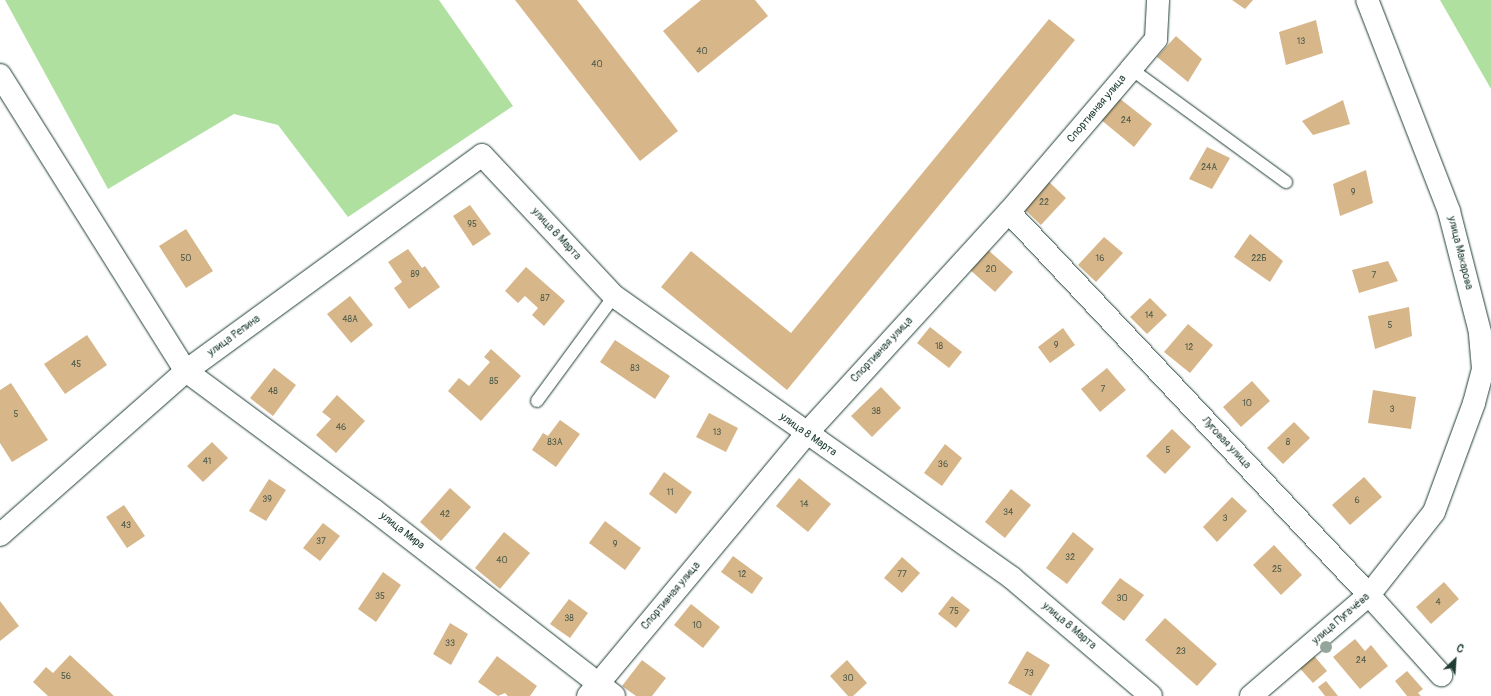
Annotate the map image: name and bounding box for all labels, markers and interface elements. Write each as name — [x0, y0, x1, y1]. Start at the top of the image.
house number: 13 — [1297, 37, 1305, 47]
house number: 40 — [696, 47, 708, 57]
house number: 40 — [591, 60, 603, 70]
street label: Спортивная улица — [1065, 72, 1129, 146]
house number: 24 — [1121, 116, 1131, 126]
house number: 24А — [1201, 163, 1217, 173]
house number: 9 — [1351, 188, 1355, 198]
house number: 22 — [1039, 198, 1049, 208]
street label: улица 8 Марта — [528, 205, 584, 263]
street label: улица Макарова — [1444, 215, 1476, 291]
house number: 95 — [467, 220, 477, 230]
house number: 50 — [180, 254, 192, 264]
house number: 16 — [1096, 254, 1104, 264]
house number: 22Б — [1251, 254, 1267, 264]
house number: 20 — [985, 265, 997, 275]
house number: 89 — [410, 270, 420, 280]
house number: 7 — [1372, 271, 1376, 281]
house number: 87 — [540, 294, 550, 304]
house number: 14 — [1145, 311, 1153, 321]
street label: улица Репина — [205, 313, 263, 359]
street label: Спортивная улица — [848, 314, 916, 386]
house number: 48А — [342, 315, 358, 325]
house number: 5 — [1388, 321, 1392, 331]
house number: 9 — [1054, 341, 1058, 351]
house number: 18 — [935, 342, 943, 352]
house number: 12 — [1185, 343, 1193, 353]
house number: 45 — [71, 360, 81, 370]
house number: 83 — [630, 364, 640, 374]
house number: 85 — [489, 377, 499, 387]
house number: 7 — [1101, 385, 1105, 395]
house number: 48 — [268, 387, 278, 397]
house number: 10 — [1242, 399, 1252, 409]
house number: 3 — [1389, 405, 1395, 415]
house number: 38 — [871, 407, 881, 417]
house number: 5 — [14, 410, 18, 420]
street label: улица 8 Марта — [777, 411, 839, 459]
street label: Луговая улица — [1199, 414, 1253, 472]
house number: 46 — [336, 423, 346, 433]
house number: 13 — [713, 428, 721, 438]
house number: 83А — [547, 438, 563, 448]
house number: 8 — [1286, 438, 1290, 448]
house number: 5 — [1166, 446, 1170, 456]
house number: 41 — [203, 457, 211, 467]
house number: 36 — [938, 460, 948, 470]
house number: 11 — [666, 488, 674, 498]
house number: 39 — [262, 495, 272, 505]
house number: 6 — [1354, 496, 1360, 506]
house number: 14 — [800, 500, 808, 510]
house number: 34 — [1003, 508, 1013, 518]
street label: улица Мира — [377, 510, 427, 552]
house number: 42 — [440, 510, 450, 520]
house number: 3 — [1222, 514, 1228, 524]
house number: 43 — [121, 521, 131, 531]
house number: 37 — [316, 537, 326, 547]
house number: 9 — [613, 540, 617, 550]
house number: 32 — [1065, 553, 1075, 563]
house number: 40 — [496, 556, 508, 566]
street label: Спортивная улица — [639, 559, 703, 633]
house number: 25 — [1272, 565, 1282, 575]
house number: 12 — [738, 570, 746, 580]
house number: 77 — [897, 570, 907, 580]
street label: улица Пугачёва — [1310, 590, 1372, 648]
house number: 35 — [375, 592, 385, 602]
house number: 30 — [1116, 594, 1128, 604]
house number: 4 — [1435, 598, 1441, 608]
street label: улица 8 Марта — [1039, 600, 1099, 652]
house number: 75 — [949, 607, 959, 617]
house number: 38 — [564, 614, 574, 624]
house number: 10 — [692, 621, 702, 631]
house number: 33 — [445, 639, 455, 649]
north arrow — [1435, 640, 1475, 680]
text: С — [1454, 641, 1466, 656]
house number: 23 — [1176, 647, 1186, 657]
house number: 24 — [1356, 656, 1366, 666]
house number: 73 — [1024, 669, 1034, 679]
house number: 56 — [61, 672, 71, 682]
house number: 30 — [842, 674, 854, 684]

